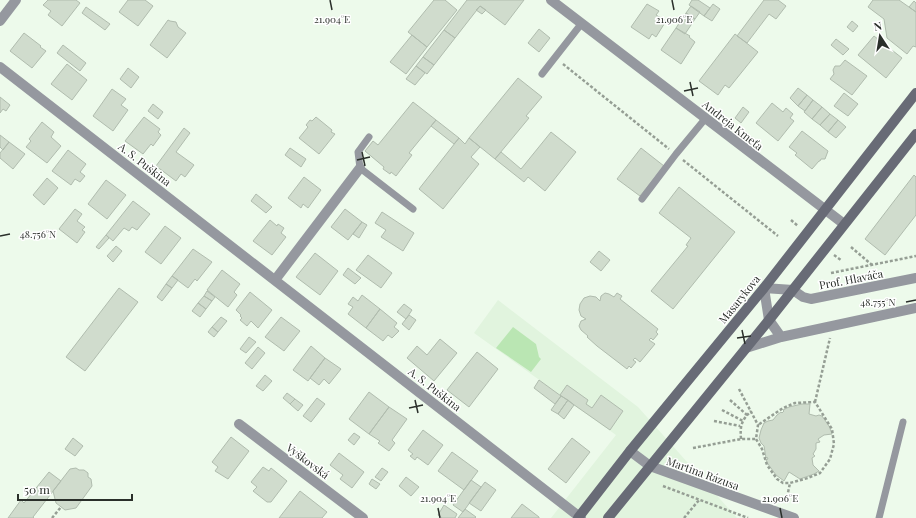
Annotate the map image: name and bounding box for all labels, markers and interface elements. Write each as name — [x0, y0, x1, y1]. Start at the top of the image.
text: 21.904°E — [314, 12, 350, 26]
text: 21.906°E — [656, 12, 692, 26]
north arrow — [860, 16, 900, 56]
text: N — [872, 18, 883, 34]
street label: Andreja Kmeťa — [699, 96, 767, 154]
street label: A. S. Puškina — [115, 138, 175, 190]
text: 48.756°N — [20, 227, 56, 241]
street label: Prof. Hlaváča — [818, 265, 885, 293]
street label: Masarykova — [715, 271, 763, 326]
text: 48.755°N — [860, 295, 896, 309]
street label: A. S. Puškina — [405, 363, 465, 415]
street label: Vyškovská — [283, 439, 333, 482]
street label: Martina Rázusa — [665, 453, 742, 493]
scale bar — [18, 476, 132, 502]
text: 50 m — [24, 481, 50, 497]
text: 21.904°E — [420, 491, 456, 505]
text: 21.906°E — [762, 491, 798, 505]

